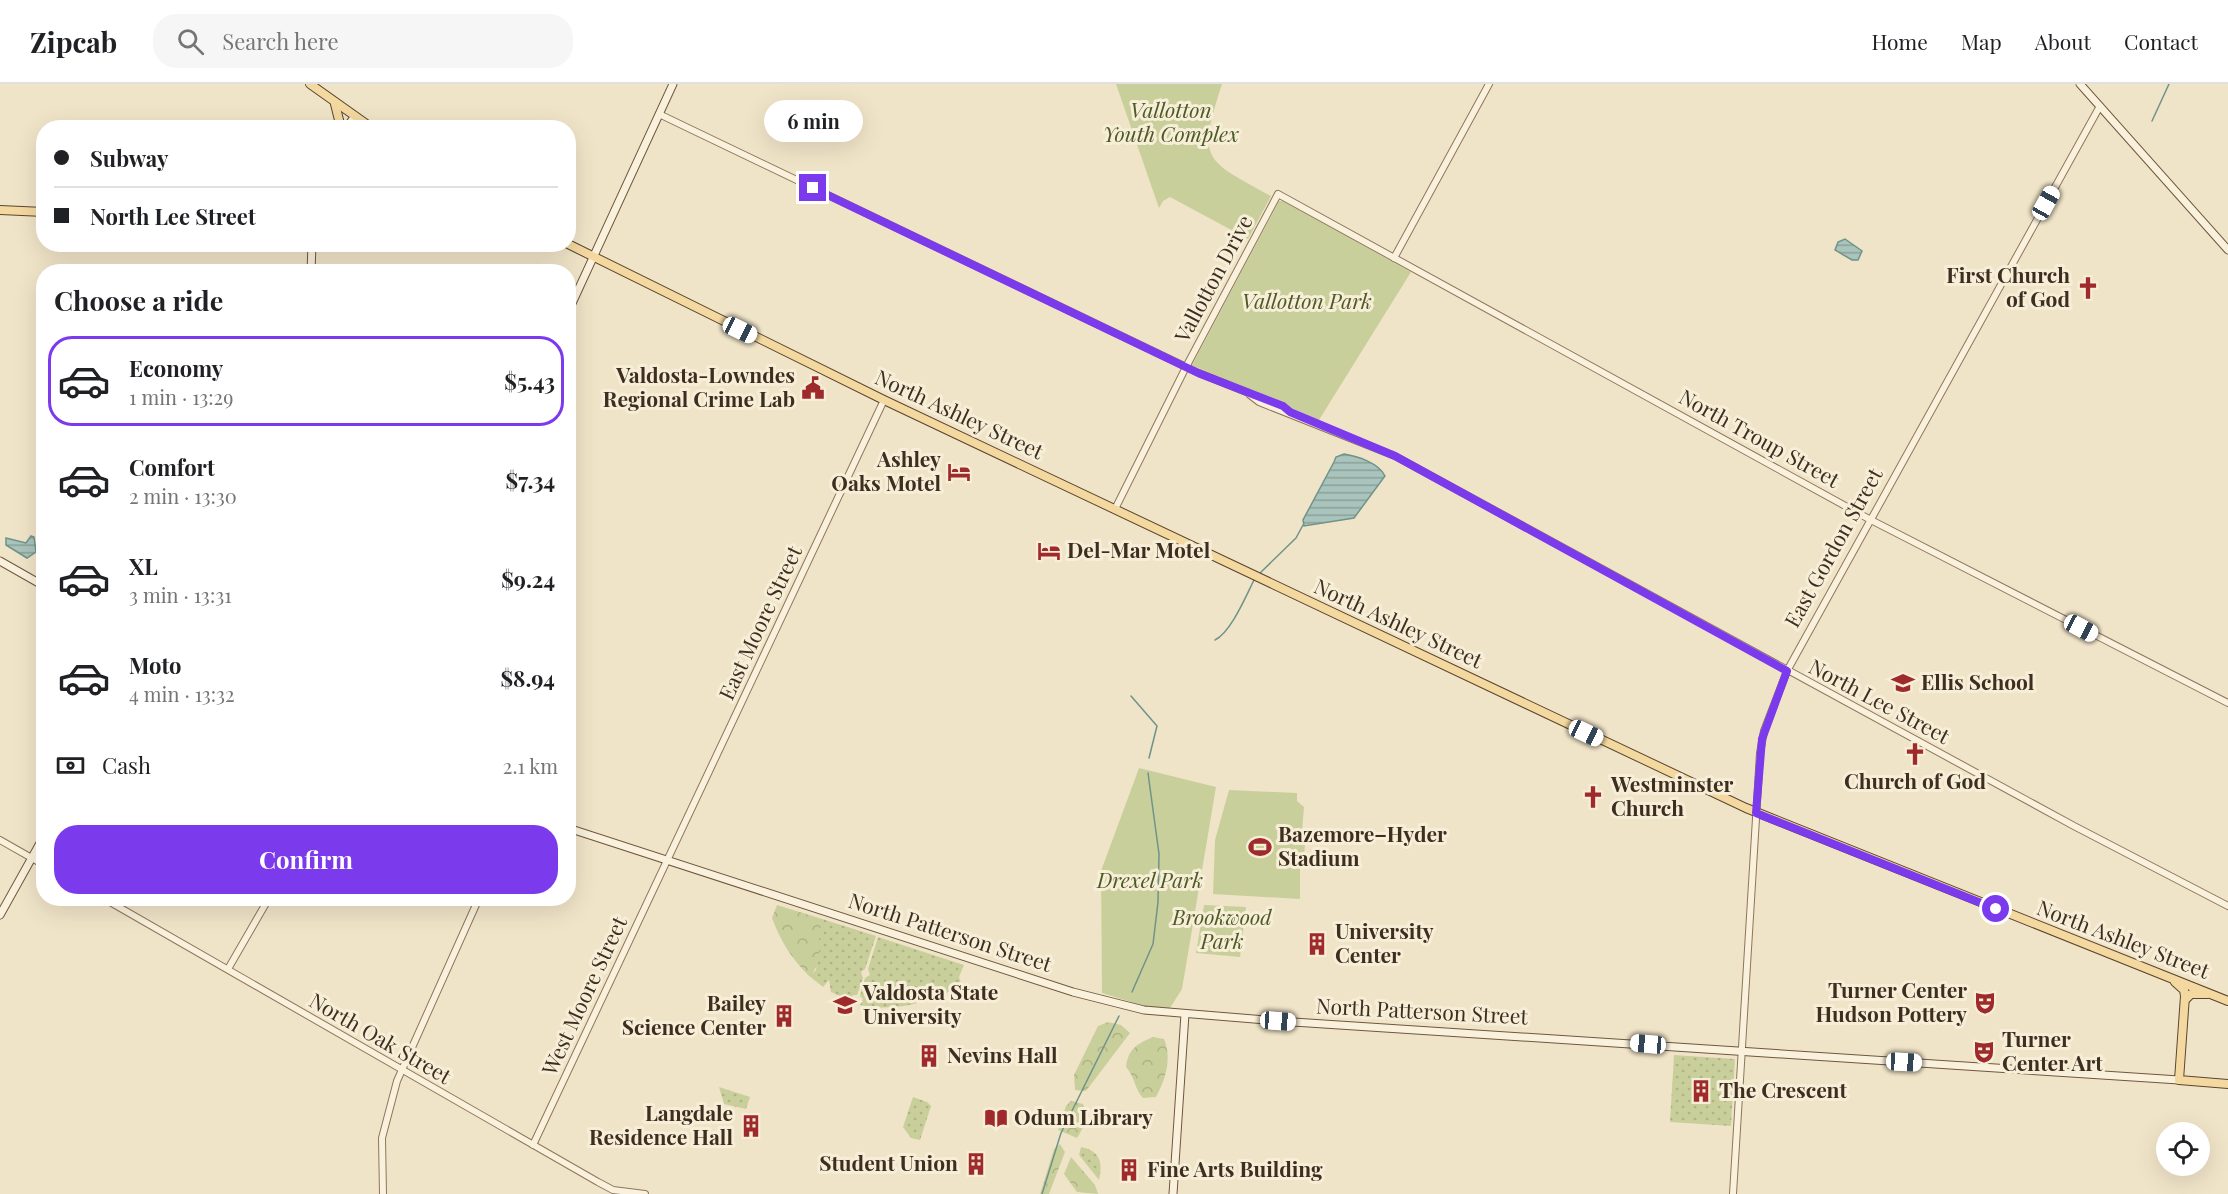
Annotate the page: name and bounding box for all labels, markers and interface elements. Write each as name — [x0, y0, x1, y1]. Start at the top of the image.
search box — [153, 14, 573, 68]
text: Zipcab — [30, 23, 117, 60]
icon: search — [174, 25, 207, 58]
text: Search here — [222, 26, 339, 56]
text: Home — [1872, 27, 1928, 55]
text: Map — [1961, 27, 2002, 55]
text: About — [2035, 27, 2091, 55]
text: Contact — [2124, 27, 2198, 55]
park label: Vallotton Youth Complex — [1103, 95, 1239, 147]
callout: 6 min — [764, 101, 862, 143]
text: 6 min — [787, 107, 840, 134]
text: Subway — [90, 143, 168, 173]
route end — [799, 174, 826, 201]
car — [2029, 183, 2063, 223]
text: North Lee Street — [90, 201, 256, 231]
street label: Vallotton Drive — [1166, 210, 1258, 348]
place label: First Church of God — [1946, 260, 2070, 312]
church icon: First Church of God — [2075, 275, 2101, 301]
text: Choose a ride — [54, 282, 223, 318]
park label: Vallotton Park — [1242, 286, 1372, 314]
car — [720, 314, 760, 346]
text: Economy — [129, 353, 223, 383]
icon: car — [57, 354, 111, 408]
place label: Valdosta-Lowndes Regional Crime Lab — [603, 360, 795, 412]
street label: North Ashley Street — [871, 362, 1049, 465]
text: $5.43 — [504, 366, 555, 396]
public building icon: Valdosta-Lowndes Regional Crime Lab — [800, 375, 826, 401]
street label: North Troup Street — [1675, 382, 1846, 493]
text: 1 min · 13:29 — [129, 383, 233, 410]
place label: Ashley Oaks Motel — [831, 444, 941, 496]
text: Comfort — [129, 452, 215, 482]
icon: car — [57, 453, 111, 507]
hotel icon: Ashley Oaks Motel — [946, 459, 972, 485]
street label: East Gordon Street — [1777, 462, 1888, 632]
text: $7.34 — [506, 465, 555, 495]
text: 2 min · 13:30 — [129, 482, 237, 509]
place label: Del-Mar Motel — [1067, 535, 1211, 563]
hotel icon: Del-Mar Motel — [1036, 538, 1062, 564]
street label: East Moore Street — [711, 540, 807, 704]
text: XL — [129, 551, 158, 581]
icon: car — [57, 552, 111, 606]
text: $9.24 — [501, 564, 555, 594]
street label: North Ashley Street — [1310, 571, 1488, 674]
text: 3 min · 13:31 — [129, 581, 232, 608]
car — [2061, 612, 2101, 644]
text: Moto — [129, 650, 182, 680]
icon: car — [57, 651, 111, 705]
street label: North Lee Street — [1805, 651, 1956, 749]
text: $8.94 — [500, 663, 555, 693]
place label: Ellis School — [1921, 667, 2035, 695]
school or university icon: Ellis School — [1890, 670, 1916, 696]
text: 4 min · 13:32 — [129, 680, 235, 707]
car — [1566, 717, 1606, 749]
church icon: Church of God — [1902, 741, 1928, 767]
icon: cash — [54, 749, 87, 782]
text: Cash — [102, 750, 151, 780]
text: 2.1 km — [503, 752, 558, 779]
place label: Church of God — [1844, 766, 1986, 794]
place label: Westminster Church — [1610, 769, 1734, 821]
church icon: Westminster Church — [1580, 784, 1606, 810]
place label: Bazemore–Hyder Stadium — [1278, 819, 1447, 871]
button: Confirm — [54, 825, 558, 894]
sports icon: Bazemore–Hyder Stadium — [1247, 834, 1273, 860]
park label: Drexel Park — [1096, 865, 1203, 893]
street label: North Patterson Street — [846, 885, 1056, 977]
street label: North Ashley Street — [2034, 892, 2214, 984]
route start — [1982, 895, 2009, 922]
park label: Brookwood Park — [1171, 902, 1272, 954]
street label: West Moore Street — [534, 911, 632, 1080]
place label: University Center — [1335, 916, 1434, 968]
building icon: University Center — [1304, 931, 1330, 957]
place label: Turner Center Hudson Pottery — [1816, 975, 1967, 1027]
place label: Valdosta State University — [862, 977, 998, 1029]
street label: North Oak Street — [305, 985, 457, 1089]
place label: Bailey Science Center — [622, 988, 766, 1040]
street label: North Patterson Street — [1316, 990, 1529, 1030]
theatre icon: Turner Center Hudson Pottery — [1972, 990, 1998, 1016]
school or university icon: Valdosta State University — [832, 992, 858, 1018]
building icon: Bailey Science Center — [771, 1003, 797, 1029]
car — [1259, 1011, 1297, 1031]
place label: Turner Center Art — [2002, 1024, 2103, 1076]
car — [1629, 1033, 1667, 1055]
theatre icon: Turner Center Art — [1971, 1039, 1997, 1065]
place label: Nevins Hall — [947, 1040, 1058, 1068]
building icon: Nevins Hall — [916, 1043, 942, 1069]
car — [1886, 1052, 1922, 1072]
place label: The Crescent — [1719, 1075, 1848, 1103]
building icon: The Crescent — [1688, 1078, 1714, 1104]
place label: Langdale Residence Hall — [589, 1098, 733, 1150]
place label: Odum Library — [1014, 1102, 1153, 1130]
library icon: Odum Library — [983, 1105, 1009, 1131]
building icon: Langdale Residence Hall — [738, 1113, 764, 1139]
map controls — [2156, 1122, 2210, 1176]
button: locate — [2156, 1122, 2210, 1176]
place label: Student Union — [819, 1148, 958, 1176]
building icon: Student Union — [963, 1151, 989, 1177]
place label: Fine Arts Building — [1147, 1154, 1323, 1182]
building icon: Fine Arts Building — [1116, 1157, 1142, 1183]

